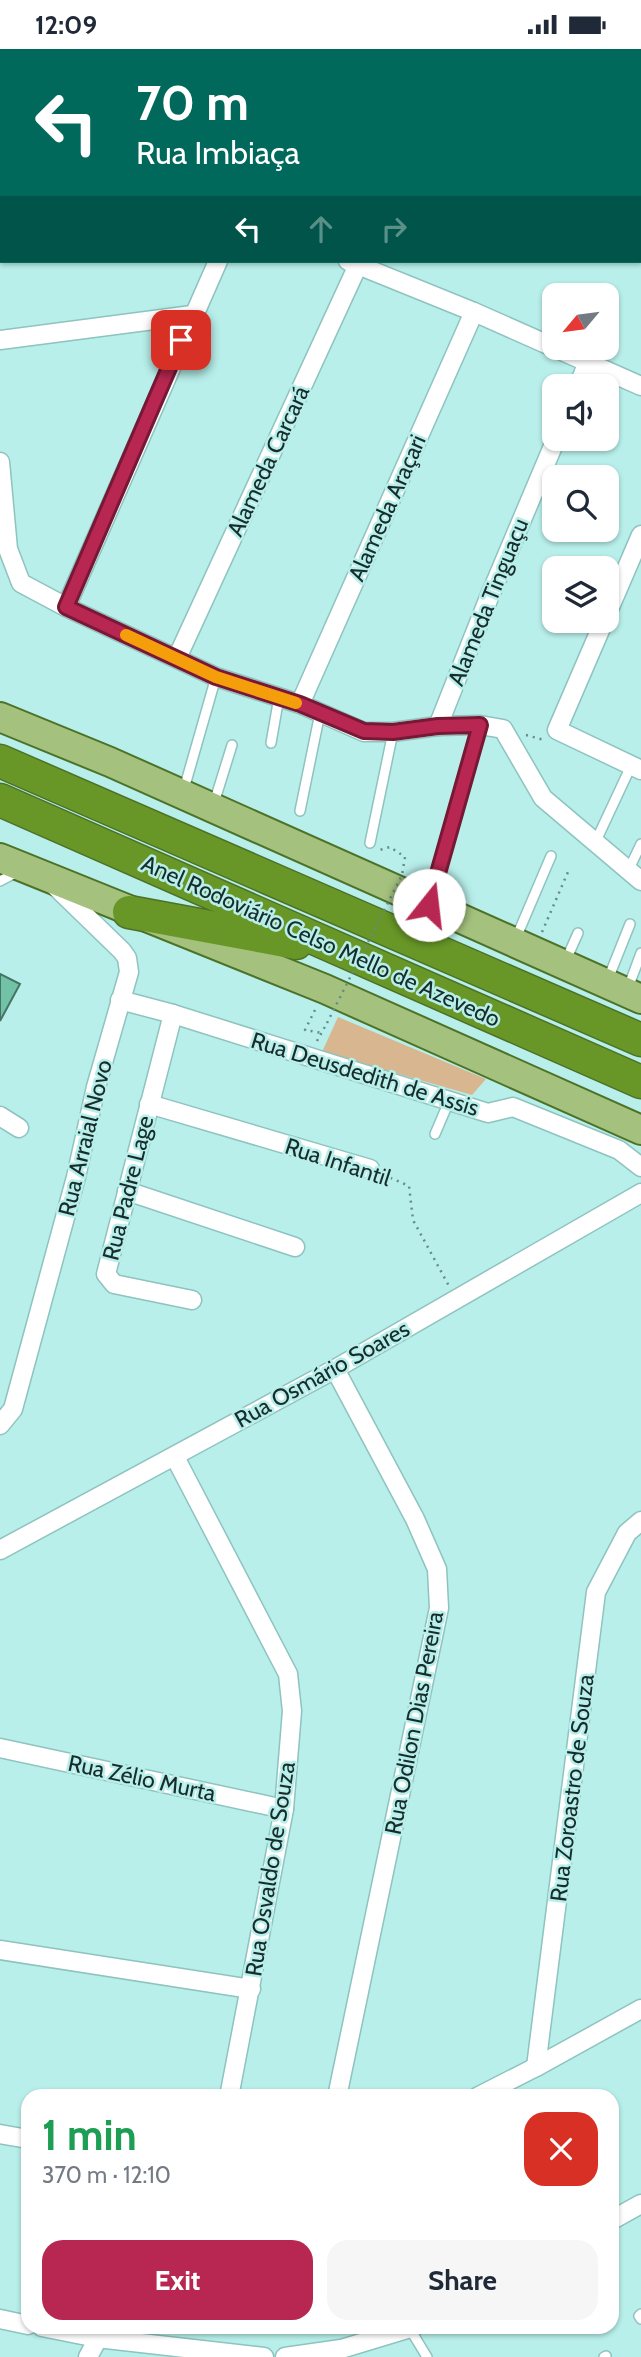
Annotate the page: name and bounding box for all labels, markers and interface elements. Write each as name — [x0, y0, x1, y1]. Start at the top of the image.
text: 12:09 — [35, 9, 97, 41]
text: 70 m — [136, 73, 249, 132]
icon: left — [21, 77, 112, 168]
text: Rua Imbiaça — [136, 133, 300, 172]
icon: left — [229, 210, 267, 248]
icon: ahead — [302, 210, 340, 248]
icon: right — [375, 210, 413, 248]
north arrow — [542, 283, 620, 361]
map controls — [542, 283, 619, 633]
pin — [151, 310, 211, 370]
icon: arrive — [162, 321, 200, 359]
button: sound — [542, 374, 619, 451]
street label: Alameda Carcará — [221, 381, 315, 541]
street label: Alameda Araçari — [342, 430, 432, 586]
button: search — [542, 465, 619, 542]
street label: Alameda Tinguaçu — [442, 514, 534, 690]
button: layers — [542, 556, 619, 633]
street label: Anel Rodoviário Celso Mello de Azevedo — [137, 849, 505, 1033]
position arrow — [392, 868, 466, 942]
street label: Rua Deusdedith de Assis — [248, 1026, 482, 1122]
street label: Rua Arraial Novo — [52, 1057, 118, 1219]
street label: Rua Padre Lage — [96, 1112, 160, 1263]
street label: Rua Infantil — [282, 1132, 395, 1192]
street label: Rua Osmário Soares — [230, 1314, 414, 1434]
street label: Rua Odilon Dias Pereira — [379, 1609, 449, 1837]
street label: Rua Zoroastro de Souza — [544, 1673, 600, 1903]
street label: Rua Zélio Murta — [66, 1749, 218, 1807]
street label: Rua Osvaldo de Souza — [239, 1760, 301, 1978]
text: 1 min — [42, 2109, 137, 2161]
button: close — [524, 2112, 598, 2186]
text: 370 m · 12:10 — [42, 2161, 171, 2189]
button: Exit — [42, 2240, 313, 2320]
button: Share — [327, 2240, 598, 2320]

